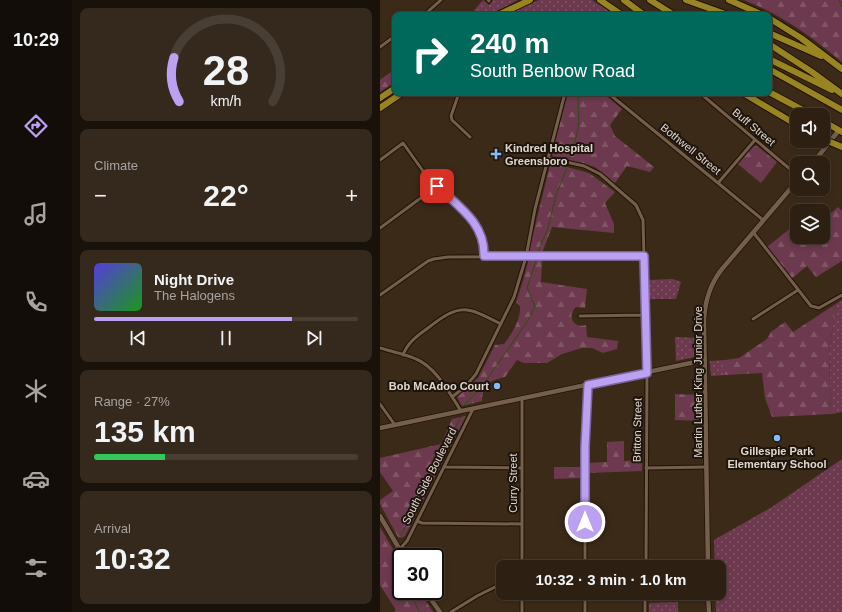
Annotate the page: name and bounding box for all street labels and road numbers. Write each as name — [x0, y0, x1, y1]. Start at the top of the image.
street label: Buff Street — [730, 106, 778, 148]
street label: Bothwell Street — [658, 121, 724, 177]
street label: Martin Luther King Junior Drive — [692, 306, 704, 458]
street label: Britton Street — [630, 398, 644, 462]
street label: South Side Boulevard — [399, 426, 459, 526]
street label: Curry Street — [507, 453, 519, 513]

